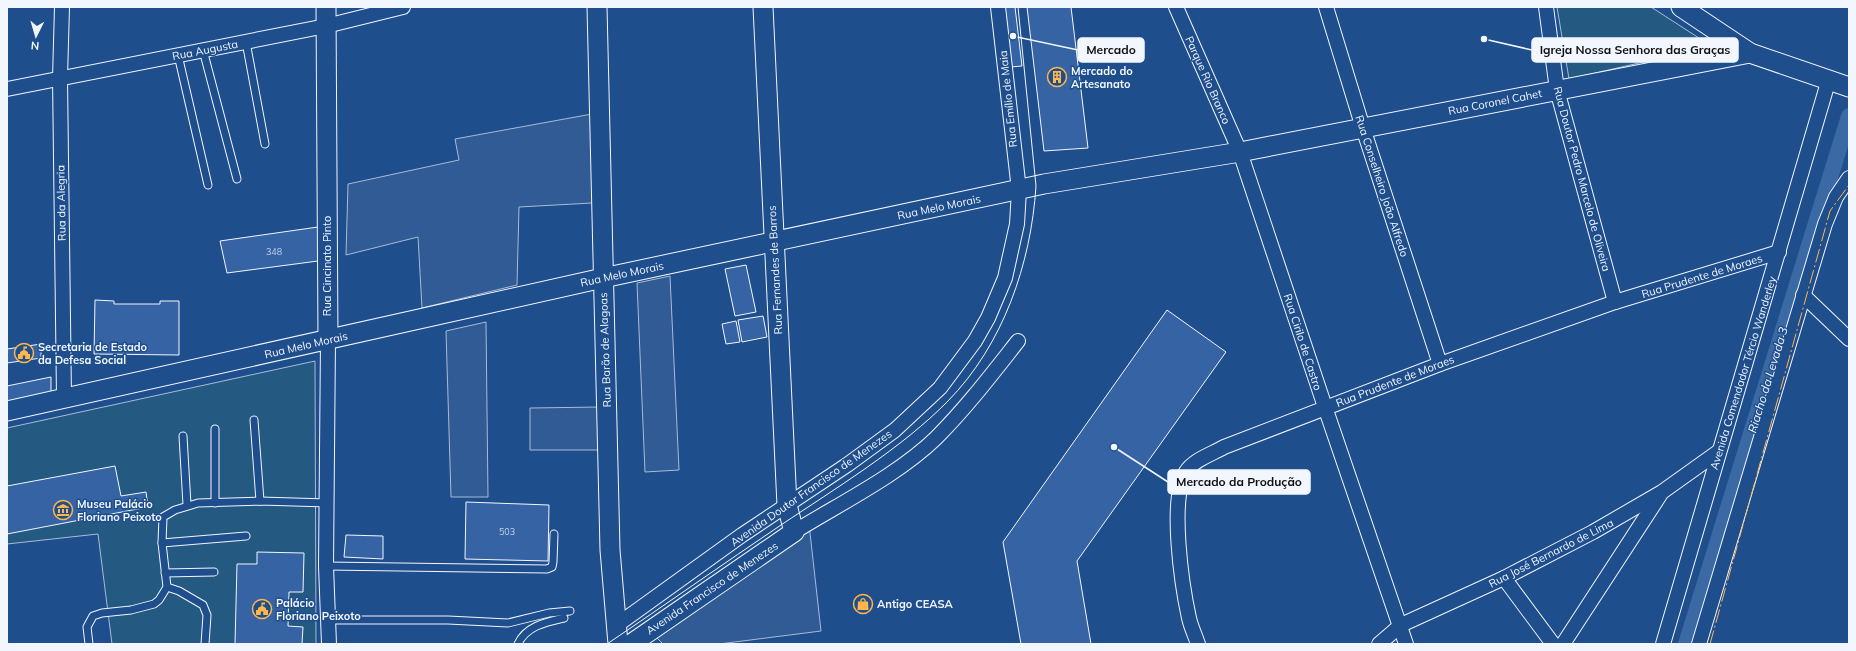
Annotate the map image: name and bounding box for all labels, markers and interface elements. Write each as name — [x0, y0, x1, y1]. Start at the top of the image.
north arrow — [16, 16, 56, 56]
street label: Parque Rio Branco — [1182, 34, 1234, 126]
street label: Rua Augusta — [171, 37, 239, 63]
callout: Mercado — [1078, 38, 1144, 62]
callout: Igreja Nossa Senhora das Graças — [1532, 38, 1738, 62]
text: N — [30, 39, 40, 53]
text: Mercado — [1086, 42, 1136, 57]
text: Igreja Nossa Senhora das Graças — [1540, 42, 1730, 57]
street label: Rua Emílio de Maia — [996, 50, 1020, 148]
place label: Mercado do Artesanato — [1071, 64, 1133, 91]
building icon: Mercado do Artesanato — [1046, 66, 1068, 88]
street label: Rua Doutor Pedro Marcelo de Oliveira — [1551, 85, 1613, 273]
street label: Rua Coronel Cahet — [1447, 86, 1543, 118]
street label: Rua Conselheiro João Alfredo — [1352, 113, 1412, 259]
street label: Rua da Alegria — [53, 165, 69, 241]
street label: Rua Melo Morais — [896, 191, 982, 223]
street label: Rua Fernandes de Barros — [765, 205, 785, 335]
street label: Rua Cincinato Pinto — [320, 216, 334, 316]
house number: 348 — [266, 246, 282, 257]
street label: Rua Prudente de Moraes — [1640, 251, 1764, 301]
street label: Rua Melo Morais — [579, 258, 665, 290]
street label: Avenida Comendador Tércio Wanderley — [1707, 274, 1779, 471]
street label: Rua Barão de Alagoas — [596, 292, 614, 408]
street label: Rua Cirilo de Castro — [1281, 292, 1325, 392]
water label: Riacho da Levada 3 — [1744, 325, 1791, 435]
street label: Rua Melo Morais — [263, 329, 349, 361]
place label: Secretaria de Estado da Defesa Social — [38, 340, 148, 367]
public building icon: Secretaria de Estado da Defesa Social — [13, 342, 35, 364]
street label: Rua Prudente de Moraes — [1334, 352, 1456, 410]
street label: Avenida Doutor Francisco de Menezes — [728, 427, 894, 549]
callout: Mercado da Produção — [1168, 470, 1310, 494]
text: Mercado da Produção — [1176, 474, 1302, 489]
place label: Museu Palácio Floriano Peixoto — [77, 497, 162, 524]
museum icon: Museu Palácio Floriano Peixoto — [52, 499, 74, 521]
street label: Rua José Bernardo de Lima — [1486, 515, 1616, 591]
house number: 503 — [499, 526, 515, 537]
street label: Avenida Francisco de Menezes — [643, 539, 781, 637]
shop icon: Antigo CEASA — [852, 593, 874, 615]
place label: Palácio Floriano Peixoto — [276, 596, 361, 623]
place label: Antigo CEASA — [877, 597, 953, 611]
public building icon: Palácio Floriano Peixoto — [251, 598, 273, 620]

